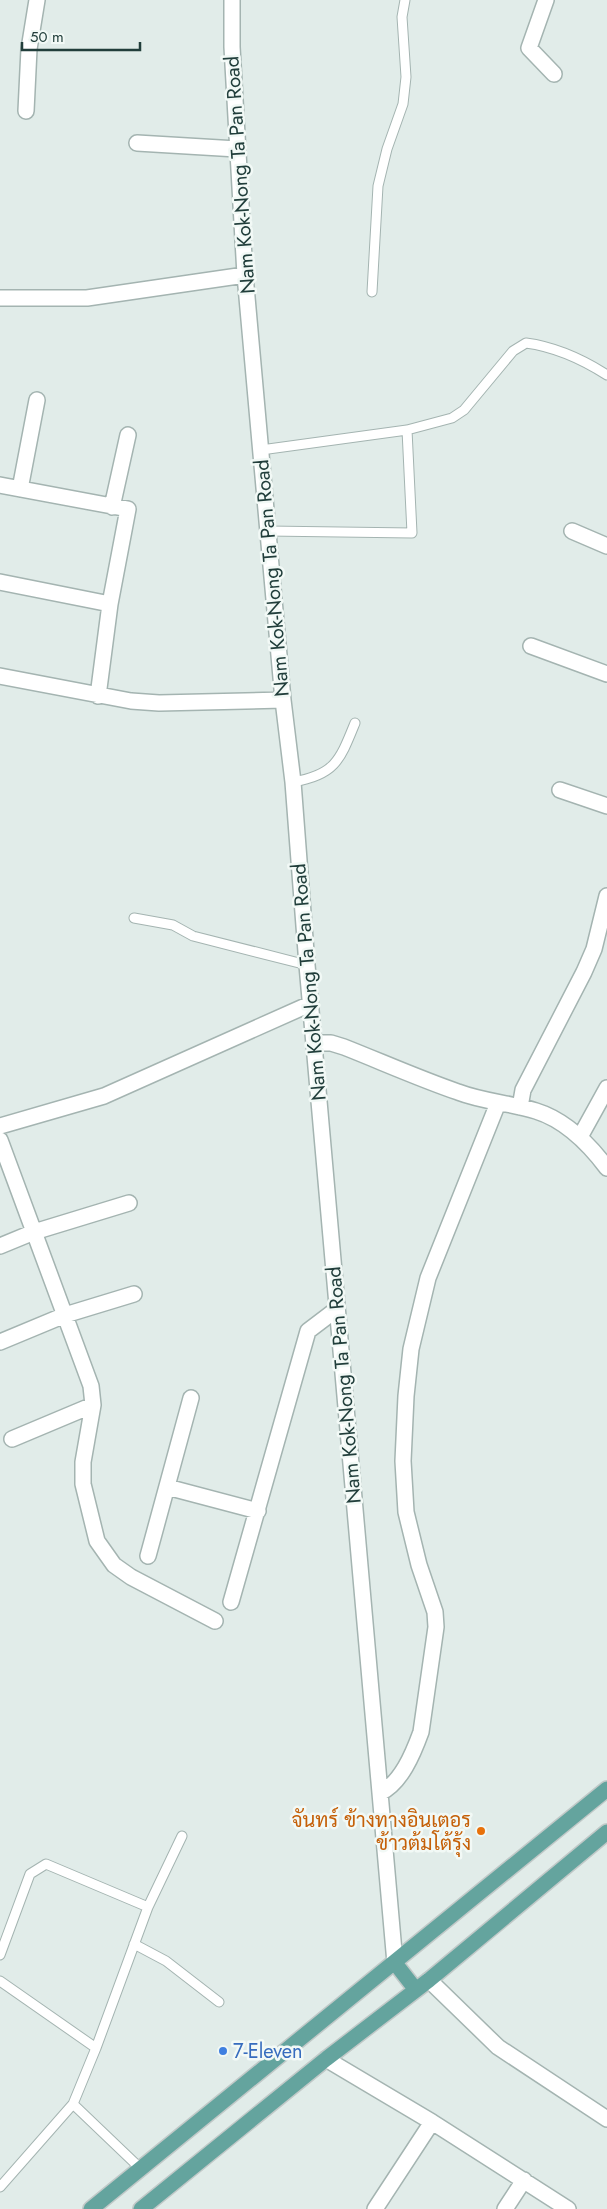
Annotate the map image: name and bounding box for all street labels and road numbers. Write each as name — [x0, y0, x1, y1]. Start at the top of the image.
street label: Nam Kok-Nong Ta Pan Road — [217, 55, 263, 295]
street label: Nam Kok-Nong Ta Pan Road — [247, 458, 297, 698]
street label: Nam Kok-Nong Ta Pan Road — [284, 862, 334, 1102]
street label: Nam Kok-Nong Ta Pan Road — [319, 1265, 369, 1505]

